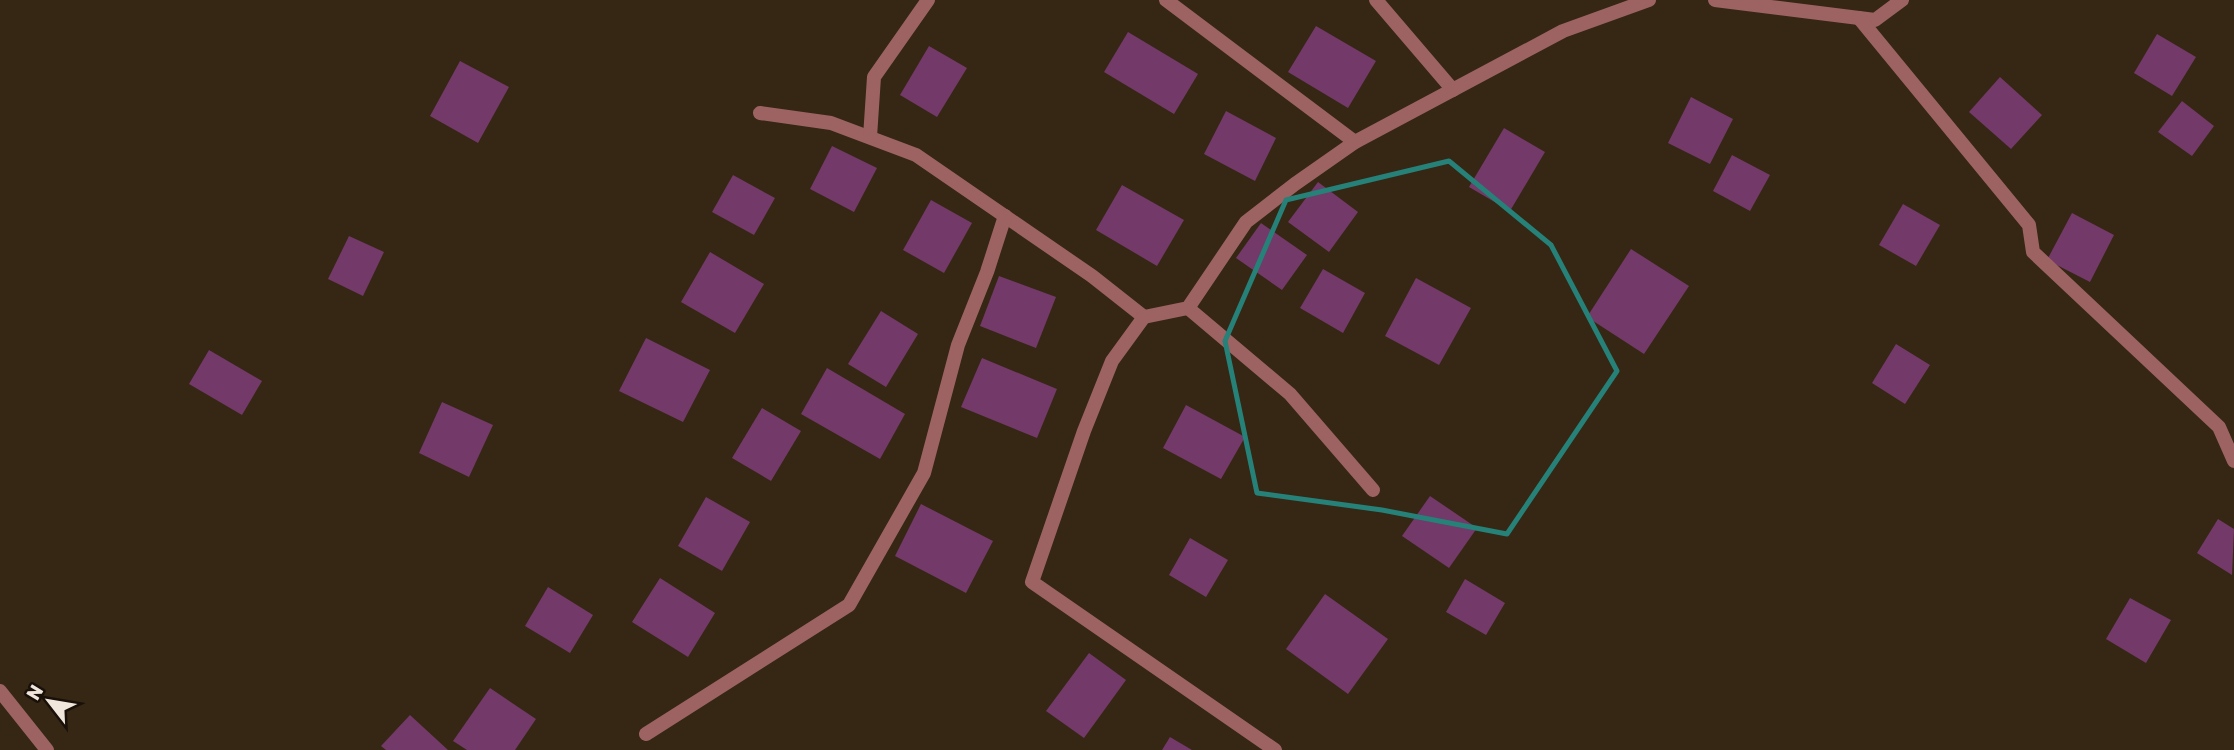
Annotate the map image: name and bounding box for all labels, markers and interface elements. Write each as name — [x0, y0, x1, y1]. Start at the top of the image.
north arrow — [14, 666, 84, 736]
text: N — [21, 681, 48, 704]

